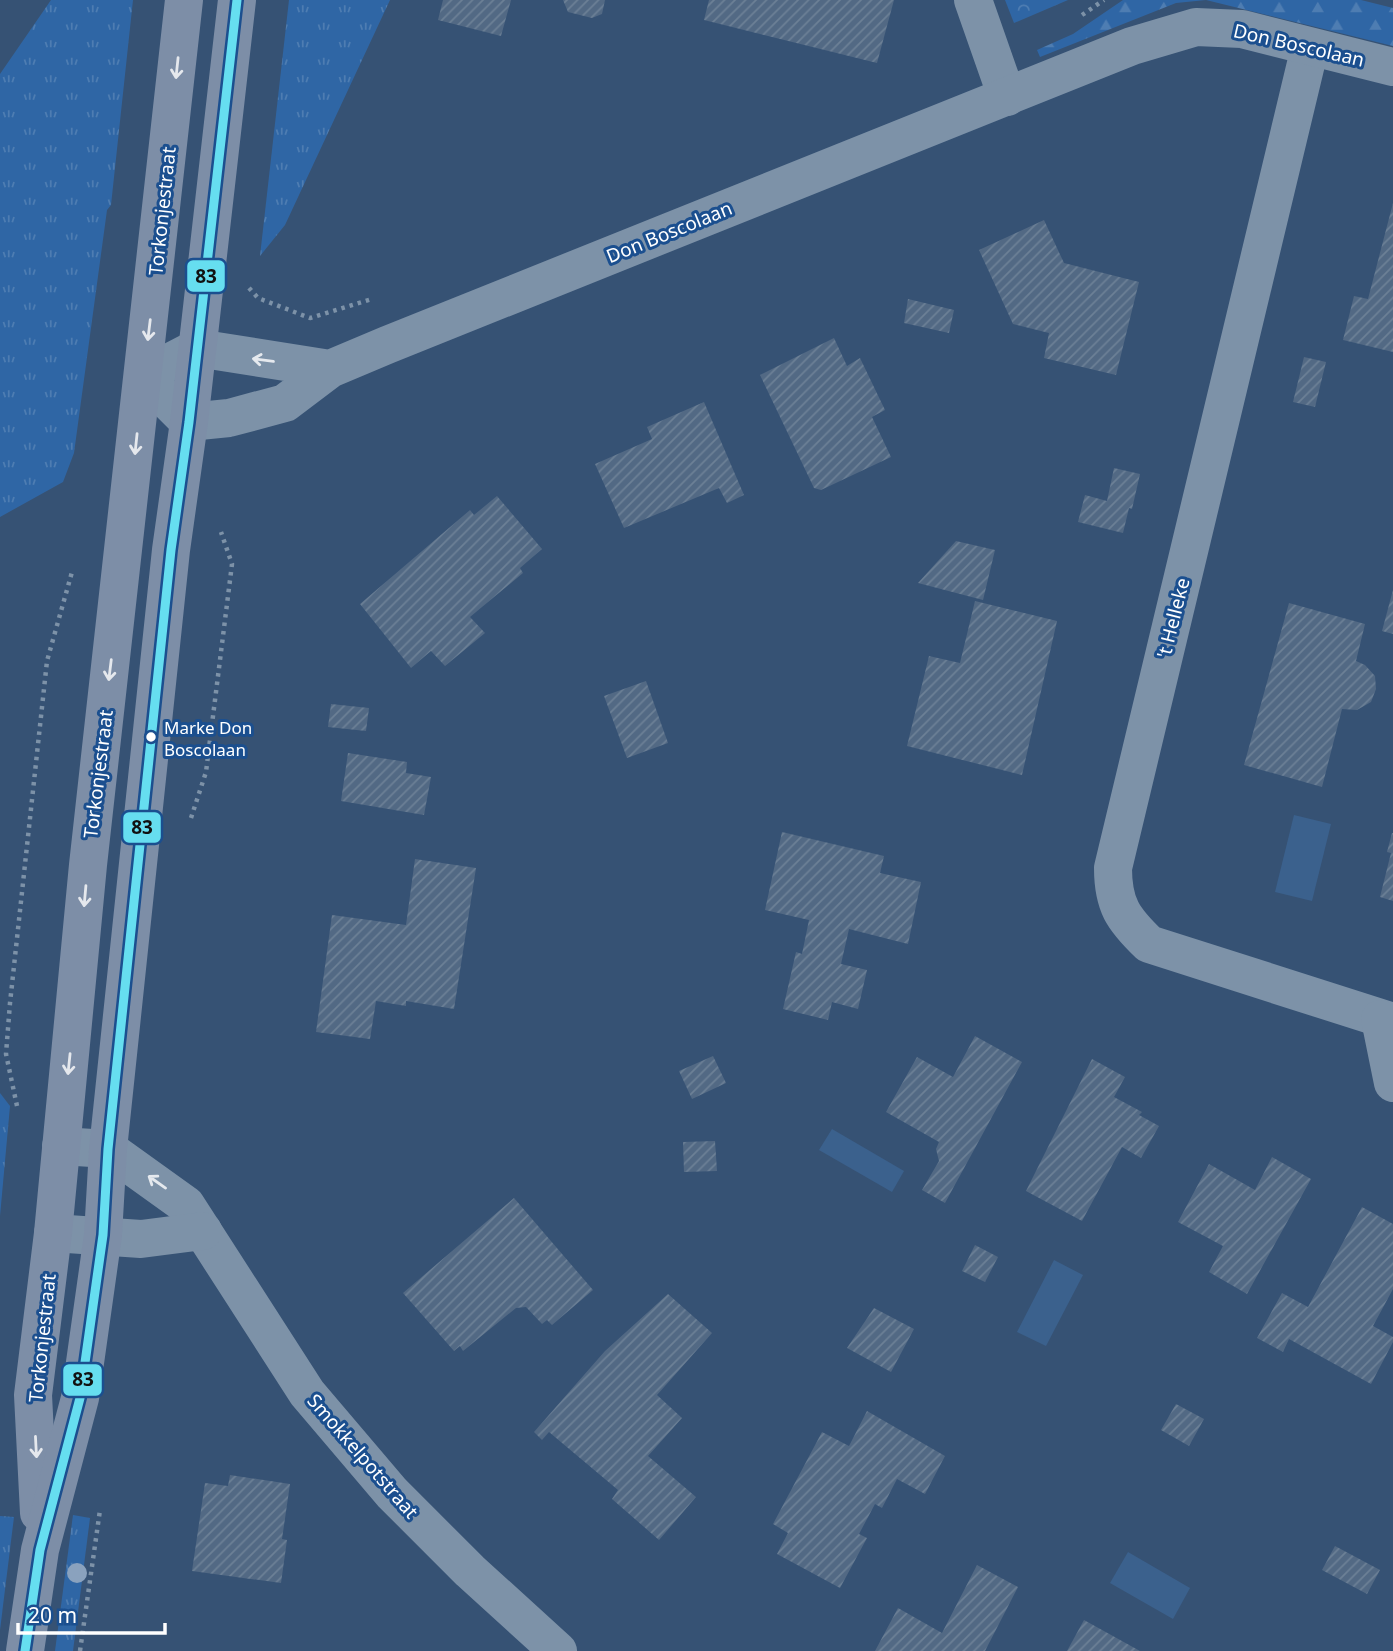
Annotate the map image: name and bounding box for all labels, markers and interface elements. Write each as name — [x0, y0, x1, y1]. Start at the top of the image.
street label: Don Boscolaan — [1231, 17, 1367, 73]
one-way arrow — [170, 56, 183, 79]
street label: Torkonjestraat — [142, 145, 182, 277]
street label: Don Boscolaan — [602, 195, 736, 269]
line badge: 83 — [186, 259, 226, 293]
text: 83 — [195, 263, 217, 289]
one-way arrow — [142, 318, 155, 340]
one-way arrow — [252, 354, 275, 367]
one-way arrow — [129, 432, 142, 455]
street label: 't Helleke — [1150, 575, 1196, 661]
one-way arrow — [104, 658, 117, 681]
street label: Torkonjestraat — [77, 708, 119, 840]
place label: Marke Don Boscolaan — [164, 716, 252, 761]
marker: Marke Don Boscolaan — [144, 730, 158, 744]
line badge: 83 — [122, 811, 162, 844]
text: 83 — [131, 814, 153, 840]
one-way arrow — [78, 885, 91, 907]
one-way arrow — [63, 1052, 76, 1075]
one-way arrow — [148, 1175, 167, 1189]
street label: Torkonjestraat — [22, 1272, 62, 1404]
line badge: 83 — [62, 1363, 103, 1397]
text: 83 — [72, 1366, 94, 1392]
street label: Smokkelpotstraat — [302, 1388, 424, 1524]
one-way arrow — [29, 1435, 42, 1458]
scale bar — [18, 1592, 164, 1636]
text: 20 m — [28, 1601, 77, 1629]

